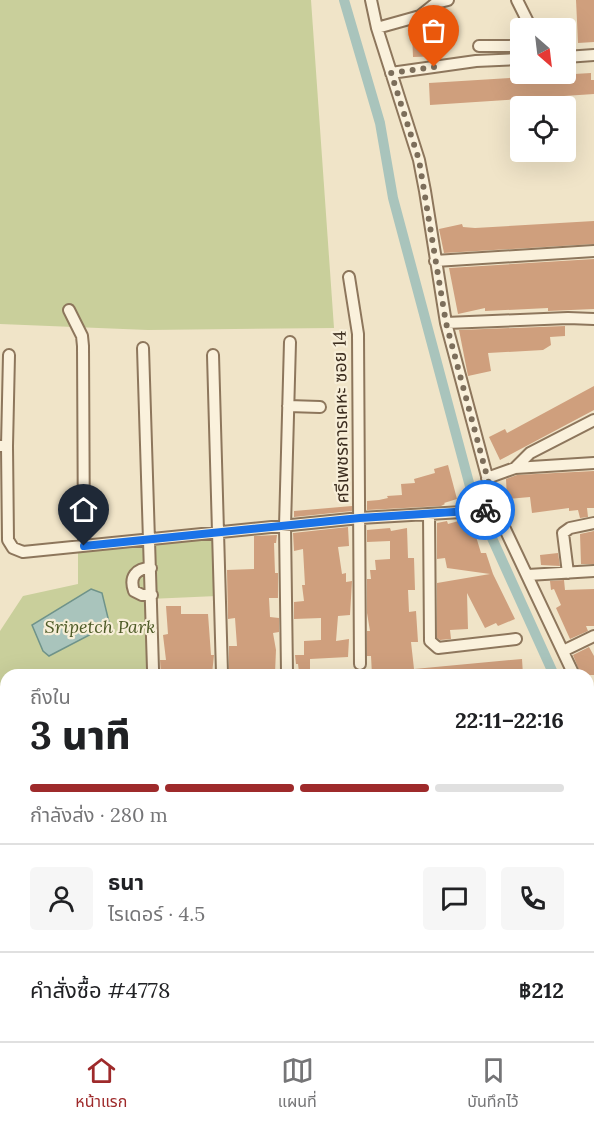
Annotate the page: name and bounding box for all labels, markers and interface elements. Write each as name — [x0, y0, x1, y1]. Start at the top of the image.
pin — [408, 5, 459, 67]
icon: bag — [417, 14, 450, 47]
north arrow — [510, 18, 576, 84]
map controls — [510, 18, 576, 162]
button: locate — [510, 96, 576, 162]
street label: ศรีเพชรการเคหะ ซอย 14 — [327, 330, 354, 504]
courier — [455, 480, 515, 540]
pin — [58, 484, 109, 546]
icon: home — [67, 493, 100, 526]
icon: bike — [469, 494, 502, 527]
park label: Sripetch Park — [45, 615, 155, 638]
text: ถึงใน — [30, 684, 71, 709]
text: 22:11–22:16 — [455, 706, 564, 734]
text: 3 นาที — [30, 710, 131, 760]
text: กำลังส่ง · 280 m — [30, 802, 168, 827]
button: person — [30, 867, 93, 930]
button: chat — [423, 867, 486, 930]
button: phone — [501, 867, 564, 930]
text: ธนา — [108, 868, 144, 896]
text: ไรเดอร์ · 4.5 — [108, 901, 205, 926]
text: คำสั่งซื้อ #4778 — [30, 976, 170, 1004]
text: ฿212 — [519, 976, 564, 1004]
tab: หน้าแรก — [75, 1054, 127, 1114]
tab: แผนที่ — [278, 1054, 317, 1114]
tab: บันทึกไว้ — [467, 1054, 519, 1114]

